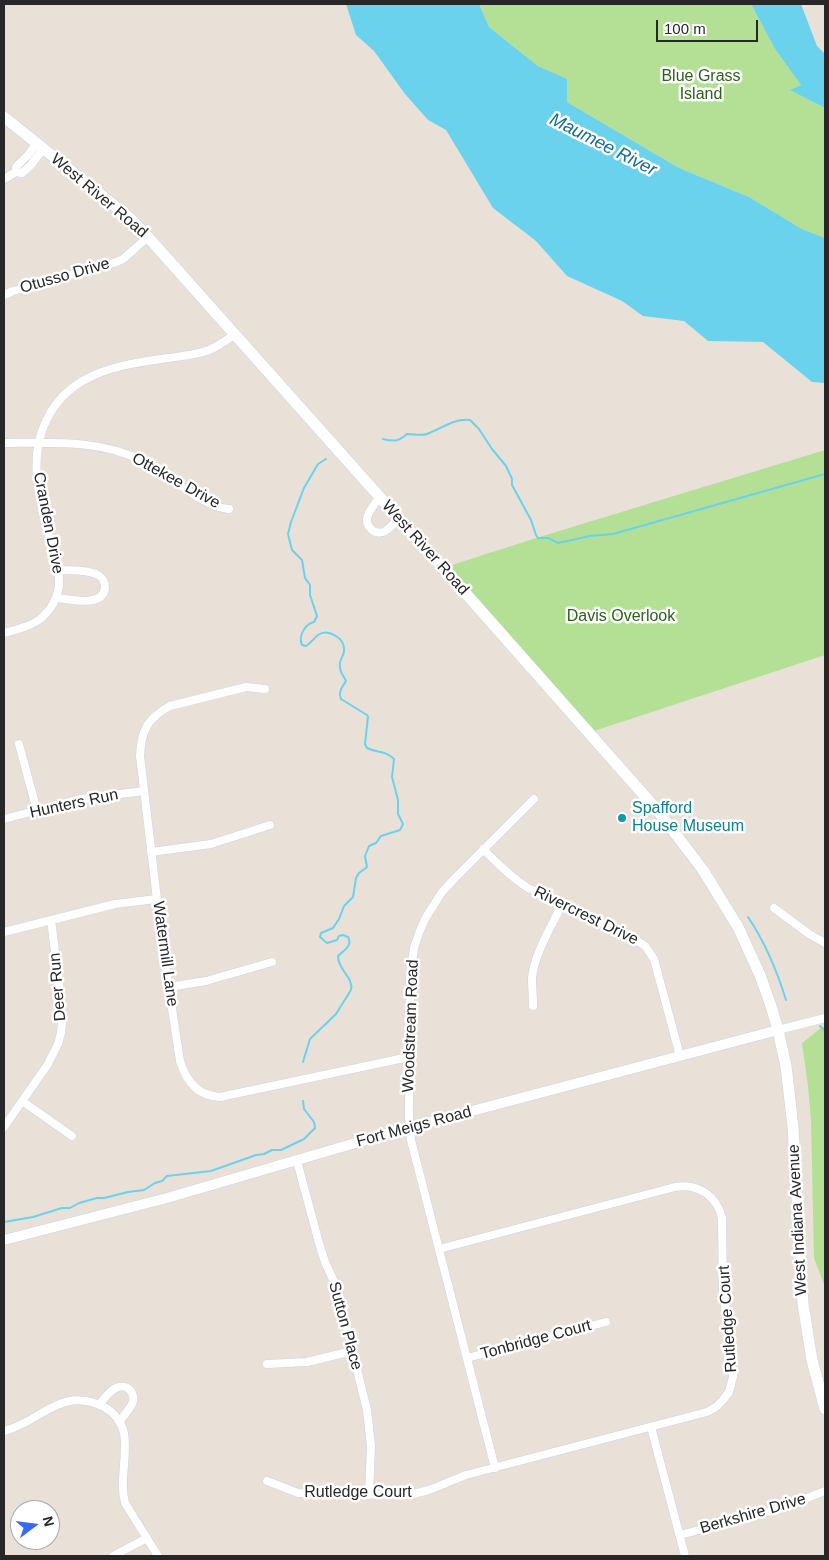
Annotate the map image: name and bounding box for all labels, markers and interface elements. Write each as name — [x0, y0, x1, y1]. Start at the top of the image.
scale bar — [659, 10, 762, 42]
text: 100 m — [664, 20, 706, 37]
park label: Blue Grass Island — [661, 67, 741, 105]
water label: Maumee River — [546, 109, 660, 181]
street label: West River Road — [47, 150, 151, 242]
street label: Otusso Drive — [18, 254, 112, 298]
street label: Ottekee Drive — [129, 449, 223, 513]
street label: Cranden Drive — [29, 471, 67, 575]
street label: West River Road — [378, 497, 472, 599]
park label: Davis Overlook — [567, 607, 675, 627]
street label: Hunters Run — [28, 785, 120, 823]
place label: Spafford House Museum — [632, 799, 744, 837]
marker: Spafford House Museum — [616, 812, 628, 824]
street label: Rivercrest Drive — [531, 882, 641, 950]
street label: Watermill Lane — [148, 900, 182, 1008]
street label: Deer Run — [45, 952, 71, 1022]
street label: Woodstream Road — [399, 959, 423, 1093]
street label: Fort Meigs Road — [354, 1102, 474, 1152]
street label: West Indiana Avenue — [784, 1144, 812, 1296]
street label: Rutledge Court — [715, 1265, 741, 1373]
street label: Sutton Place — [324, 1280, 366, 1372]
street label: Tonbridge Court — [479, 1316, 593, 1364]
street label: Rutledge Court — [304, 1483, 412, 1503]
street label: Berkshire Drive — [698, 1490, 808, 1538]
north arrow — [10, 1500, 60, 1550]
text: N — [39, 1514, 58, 1528]

